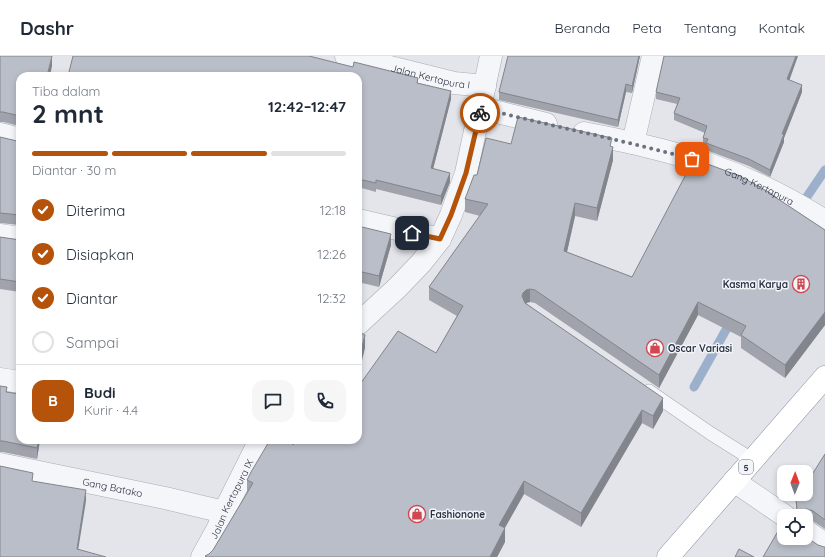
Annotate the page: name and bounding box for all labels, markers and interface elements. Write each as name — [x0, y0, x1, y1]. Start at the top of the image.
text: Dashr — [20, 16, 74, 40]
text: Beranda — [555, 19, 610, 37]
text: Peta — [632, 19, 662, 37]
text: Tentang — [684, 19, 737, 37]
text: Kontak — [759, 19, 805, 37]
street label: Jalan Kertapura I — [390, 61, 471, 91]
text: Tiba dalam — [32, 83, 100, 99]
courier — [460, 93, 500, 133]
text: 2 mnt — [32, 97, 104, 130]
text: 12:42–12:47 — [268, 97, 346, 116]
icon: bike — [469, 102, 491, 124]
pin — [675, 142, 709, 176]
icon: bag — [681, 148, 703, 170]
text: Diantar · 30 m — [32, 162, 116, 178]
street label: Gang Kertapura — [723, 164, 796, 208]
icon: check — [32, 199, 54, 221]
text: Diterima — [66, 201, 125, 220]
text: 12:18 — [320, 202, 346, 218]
pin — [395, 216, 429, 250]
icon: home — [401, 222, 423, 244]
icon: check — [32, 243, 54, 265]
text: Disiapkan — [66, 245, 134, 264]
text: 12:26 — [317, 246, 346, 262]
building icon: Kasma Karya — [791, 274, 811, 294]
place label: Kasma Karya — [723, 278, 788, 291]
icon: check — [32, 287, 54, 309]
text: Diantar — [66, 289, 118, 308]
text: 12:32 — [318, 290, 346, 306]
text: Sampai — [66, 333, 119, 352]
shop icon: Oscar Variasi — [645, 338, 665, 358]
place label: Oscar Variasi — [668, 342, 732, 355]
button: chat — [252, 380, 294, 422]
button: phone — [304, 380, 346, 422]
text: Budi — [84, 383, 116, 402]
text: B — [48, 391, 58, 410]
text: Kurir · 4.4 — [84, 402, 138, 418]
street label: Jalan Kertapura IX — [207, 457, 256, 541]
road number: 5 — [739, 460, 753, 474]
north arrow — [777, 465, 813, 501]
map controls — [777, 465, 813, 545]
street label: Gang Batako — [81, 475, 144, 500]
shop icon: Fashionone — [407, 504, 427, 524]
place label: Fashionone — [430, 508, 485, 521]
button: locate — [777, 509, 813, 545]

